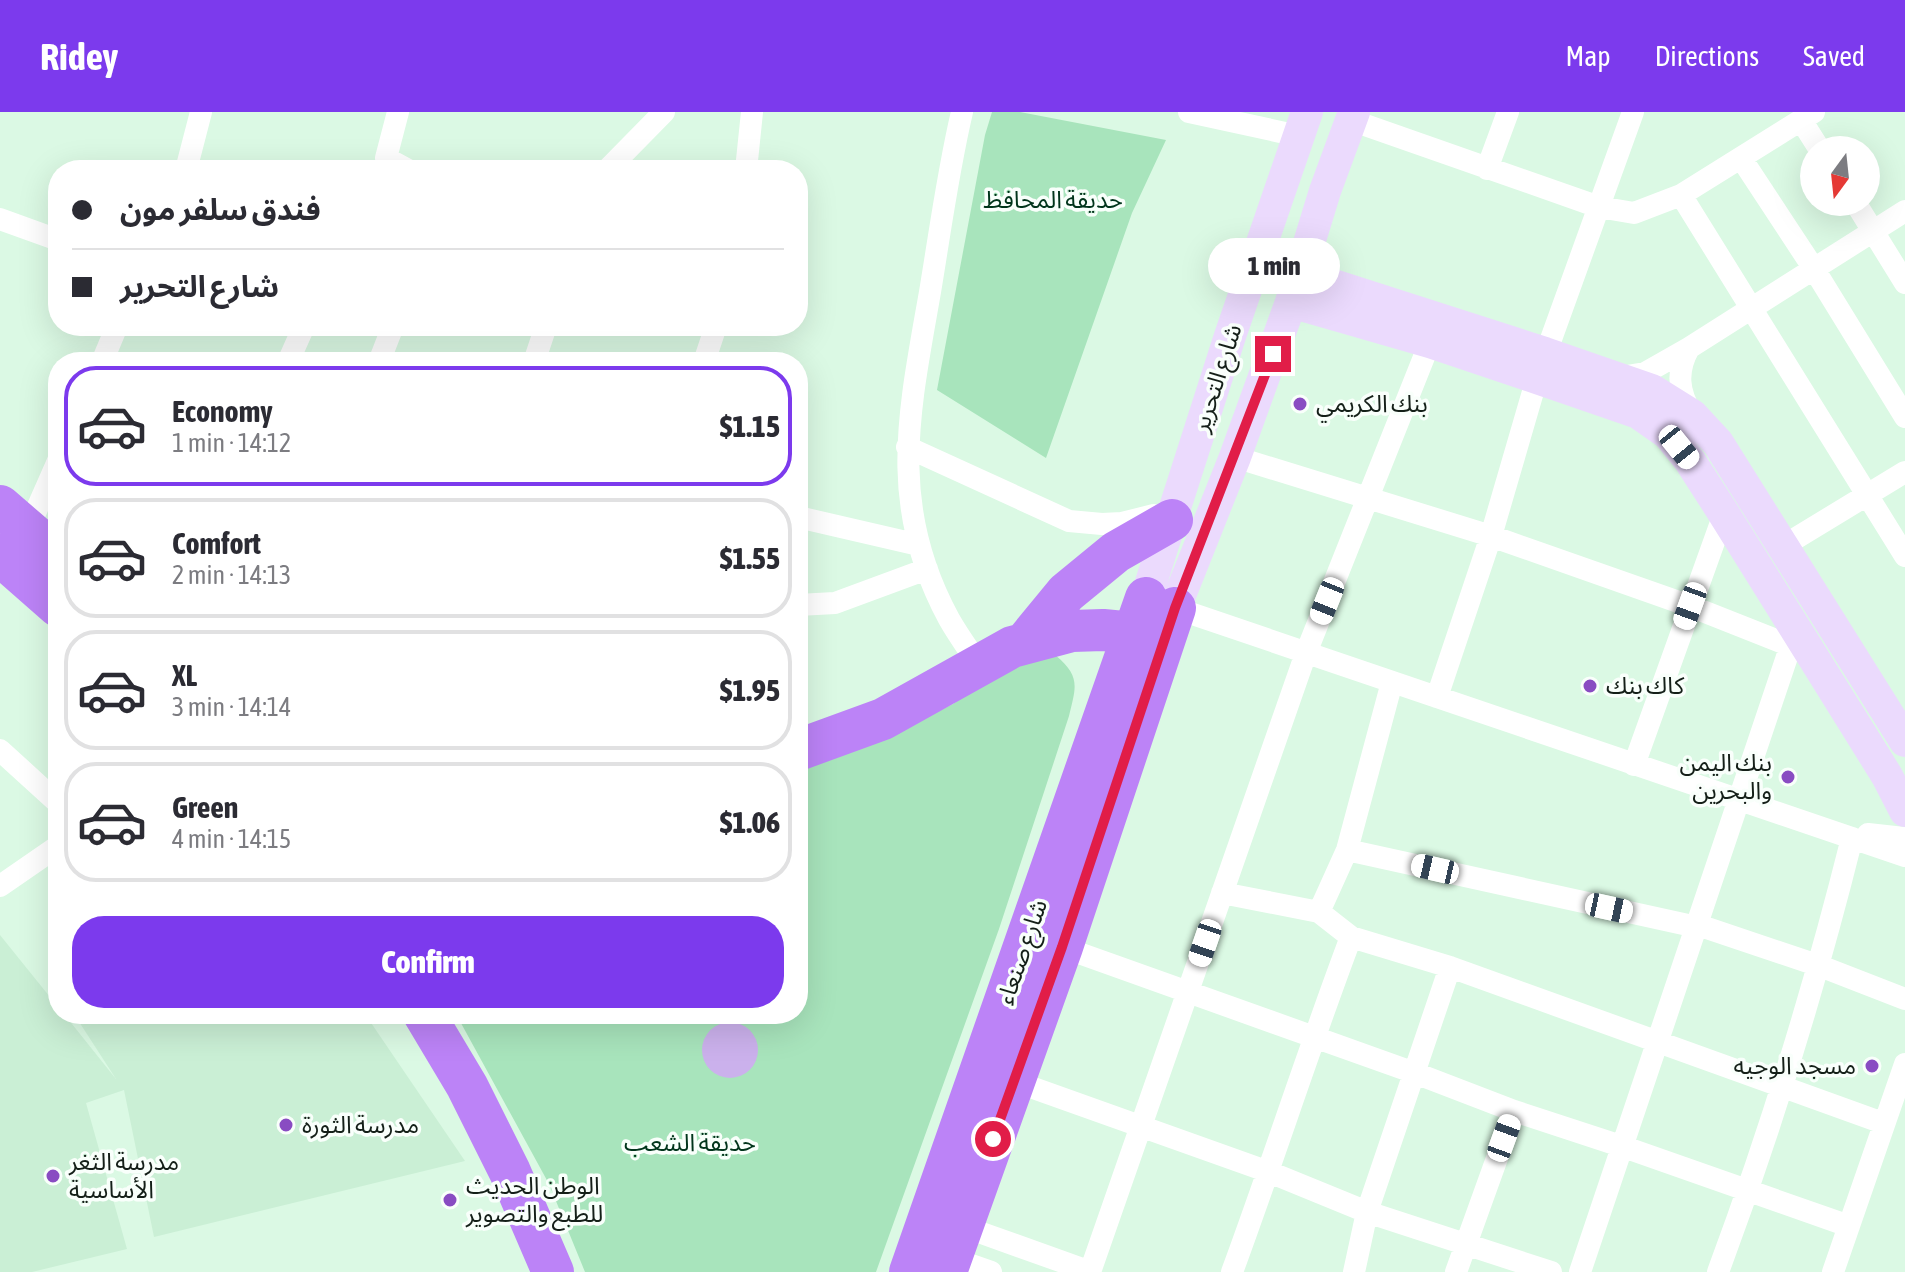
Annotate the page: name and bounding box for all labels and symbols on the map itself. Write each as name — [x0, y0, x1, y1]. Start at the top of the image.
north arrow — [1800, 136, 1880, 216]
park label: حديقة المحافظ — [983, 186, 1123, 213]
callout: 1 min — [1207, 238, 1339, 294]
street label: شارع التحرير — [1186, 321, 1250, 437]
route end — [1255, 336, 1291, 372]
place label: بنك الكريمي — [1316, 390, 1428, 423]
marker: بنك الكريمي — [1291, 395, 1309, 413]
car — [1655, 421, 1703, 473]
car — [1307, 574, 1347, 628]
car — [1671, 579, 1709, 633]
place label: كاك بنك — [1606, 672, 1685, 699]
marker: كاك بنك — [1581, 677, 1599, 695]
place label: بنك اليمن والبحرين — [1680, 749, 1772, 805]
marker: بنك اليمن والبحرين — [1779, 768, 1797, 786]
car — [1409, 852, 1461, 886]
car — [1583, 891, 1635, 925]
street label: شارع صنعاء — [991, 896, 1056, 1009]
car — [1186, 916, 1224, 970]
place label: مسجد الوجيه — [1734, 1052, 1856, 1080]
marker: مسجد الوجيه — [1863, 1057, 1881, 1075]
place label: مدرسة الثورة — [302, 1111, 419, 1139]
car — [1485, 1111, 1523, 1165]
marker: مدرسة الثورة — [277, 1116, 295, 1134]
route start — [975, 1121, 1011, 1157]
park label: حديقة الشعب — [624, 1129, 756, 1157]
place label: مدرسة الثغر الأساسية — [68, 1148, 179, 1203]
marker: مدرسة الثغر الأساسية — [44, 1167, 62, 1185]
place label: الوطن الحديث للطبع والتصوير — [465, 1172, 603, 1231]
marker: الوطن الحديث للطبع والتصوير — [441, 1191, 459, 1209]

